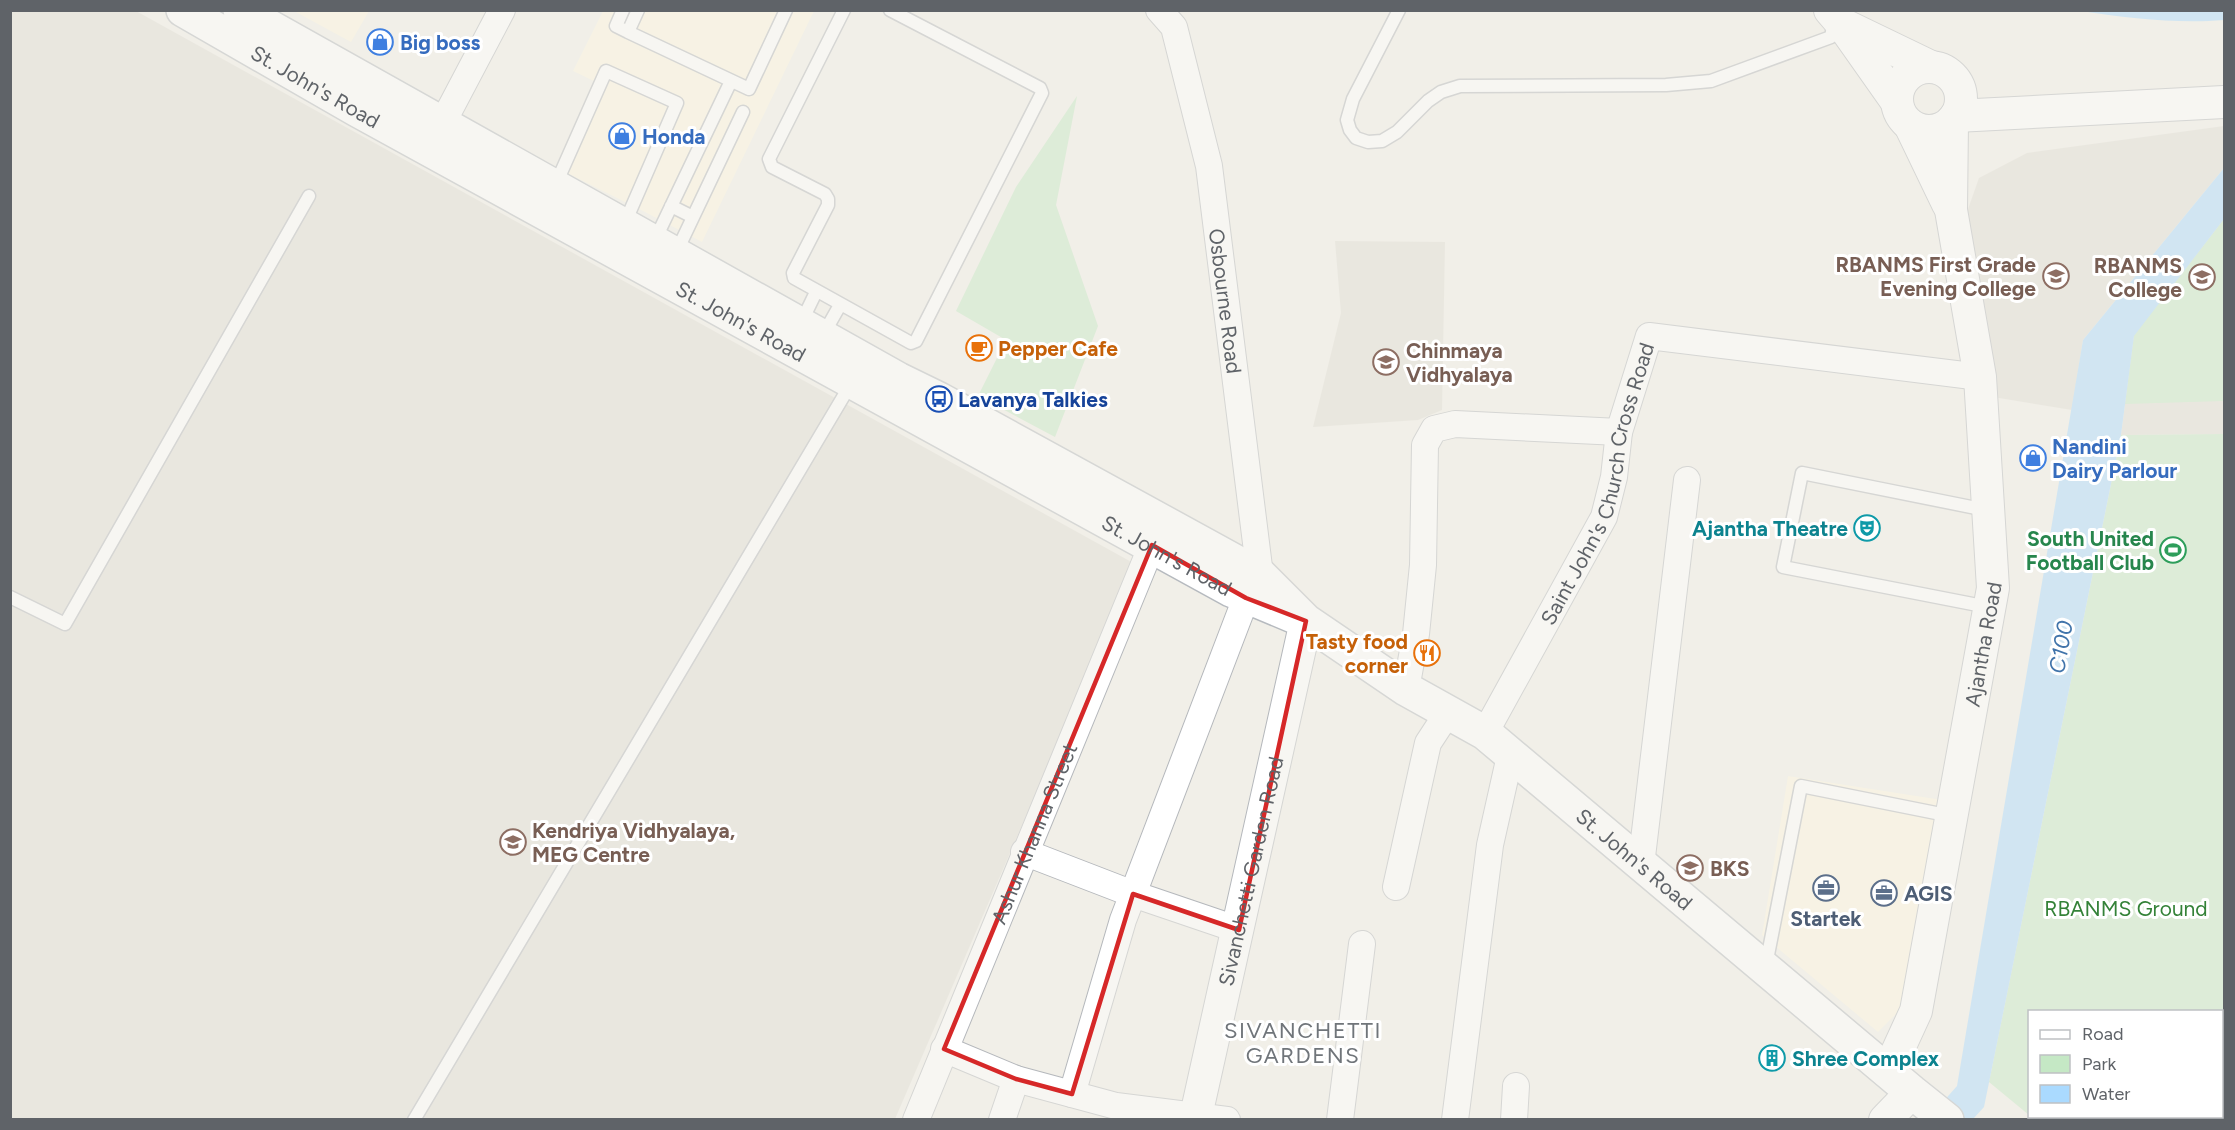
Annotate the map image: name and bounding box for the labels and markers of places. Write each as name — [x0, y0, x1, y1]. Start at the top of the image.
shop icon: Big boss — [365, 27, 395, 57]
place label: Big boss — [400, 30, 480, 55]
shop icon: Honda — [607, 121, 637, 151]
place label: Honda — [642, 124, 706, 149]
place label: RBANMS First Grade Evening College — [1835, 252, 2036, 301]
place label: RBANMS College — [2094, 253, 2182, 302]
school or university icon: RBANMS First Grade Evening College — [2041, 261, 2071, 291]
school or university icon: RBANMS College — [2187, 262, 2217, 292]
cafe icon: Pepper Cafe — [964, 333, 994, 363]
place label: Pepper Cafe — [998, 336, 1118, 361]
place label: Chinmaya Vidhyalaya — [1406, 338, 1513, 387]
school or university icon: Chinmaya Vidhyalaya — [1371, 347, 1401, 377]
bus stop icon: Lavanya Talkies — [924, 384, 954, 414]
place label: Lavanya Talkies — [958, 387, 1108, 412]
place label: Nandini Dairy Parlour — [2052, 434, 2177, 483]
shop icon: Nandini Dairy Parlour — [2018, 443, 2048, 473]
theatre icon: Ajantha Theatre — [1852, 513, 1882, 543]
place label: Ajantha Theatre — [1692, 516, 1848, 541]
place label: South United Football Club — [2026, 526, 2154, 575]
sports icon: South United Football Club — [2158, 535, 2188, 565]
place label: Tasty food corner — [1306, 629, 1408, 678]
restaurant icon: Tasty food corner — [1412, 638, 1442, 668]
place label: Kendriya Vidhyalaya, MEG Centre — [532, 818, 735, 867]
school or university icon: Kendriya Vidhyalaya, MEG Centre — [498, 827, 528, 857]
school or university icon: BKS — [1675, 853, 1705, 883]
place label: BKS — [1710, 856, 1750, 881]
office icon: Startek — [1811, 873, 1841, 903]
office icon: AGIS — [1869, 878, 1899, 908]
place label: AGIS — [1904, 881, 1952, 906]
place label: Startek — [1790, 906, 1862, 931]
building icon: Shree Complex — [1757, 1043, 1787, 1073]
place label: Shree Complex — [1792, 1046, 1940, 1071]

